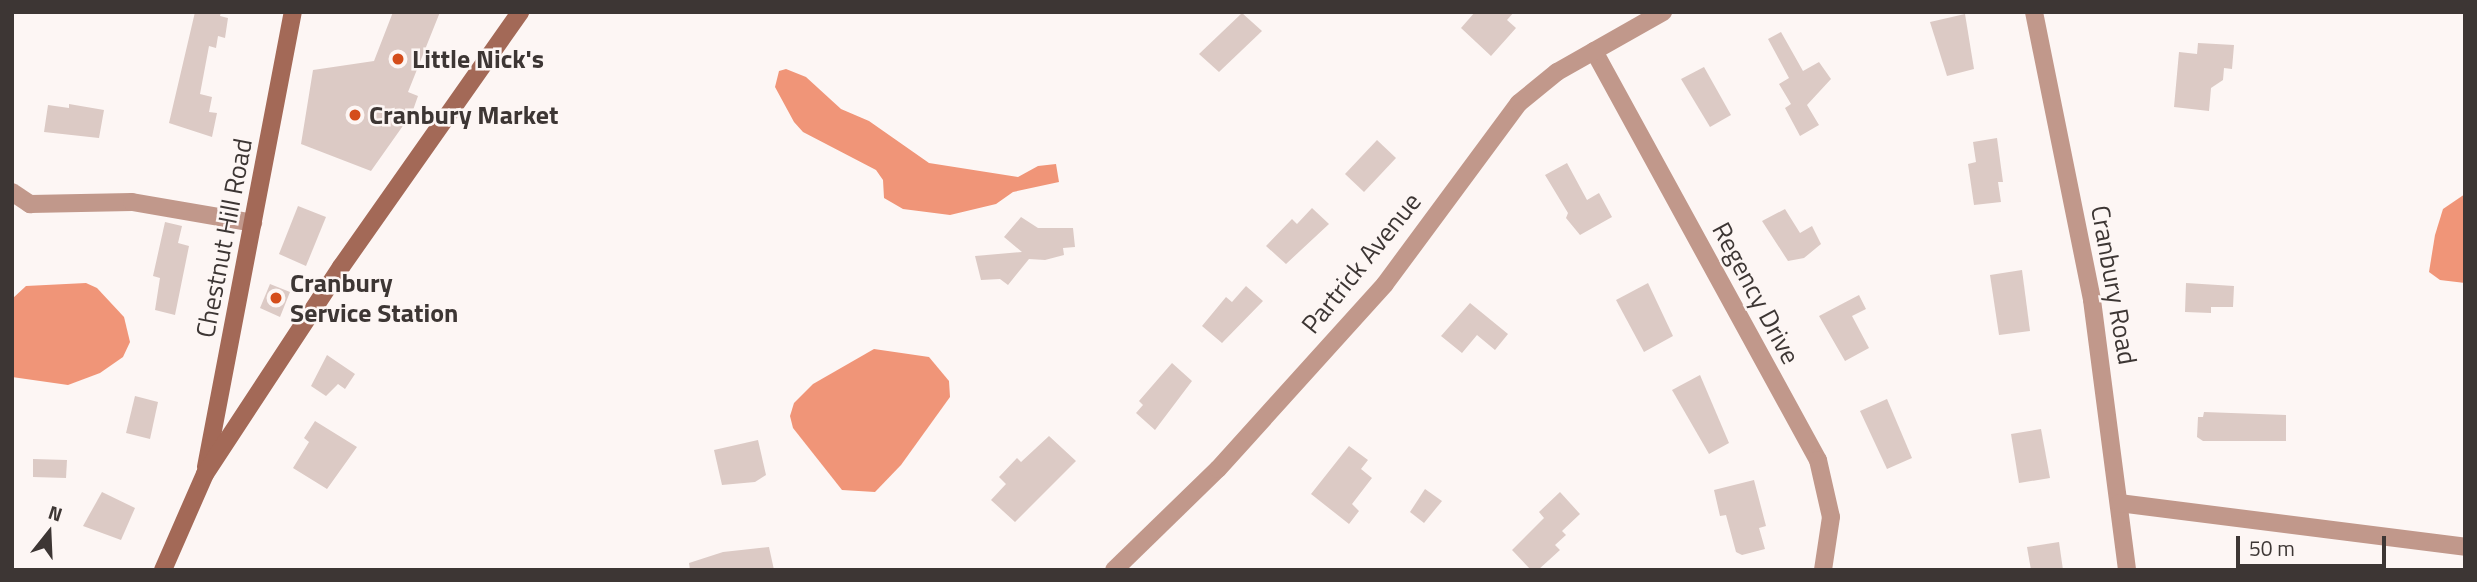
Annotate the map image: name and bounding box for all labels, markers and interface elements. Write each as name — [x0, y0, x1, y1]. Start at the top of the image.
place label: Little Nick's — [412, 43, 544, 75]
marker: Little Nick's — [390, 51, 406, 67]
place label: Cranbury Market — [369, 99, 559, 131]
marker: Cranbury Market — [347, 107, 363, 123]
street label: Chestnut Hill Road — [189, 136, 259, 340]
street label: Partrick Avenue — [1295, 186, 1427, 340]
street label: Cranbury Road — [2085, 203, 2143, 367]
street label: Regency Drive — [1706, 217, 1806, 369]
place label: Cranbury Service Station — [290, 267, 458, 328]
marker: Cranbury Service Station — [268, 290, 284, 306]
text: N — [45, 497, 66, 528]
north arrow — [14, 498, 84, 568]
scale bar — [2239, 522, 2390, 566]
text: 50 m — [2249, 532, 2295, 564]

